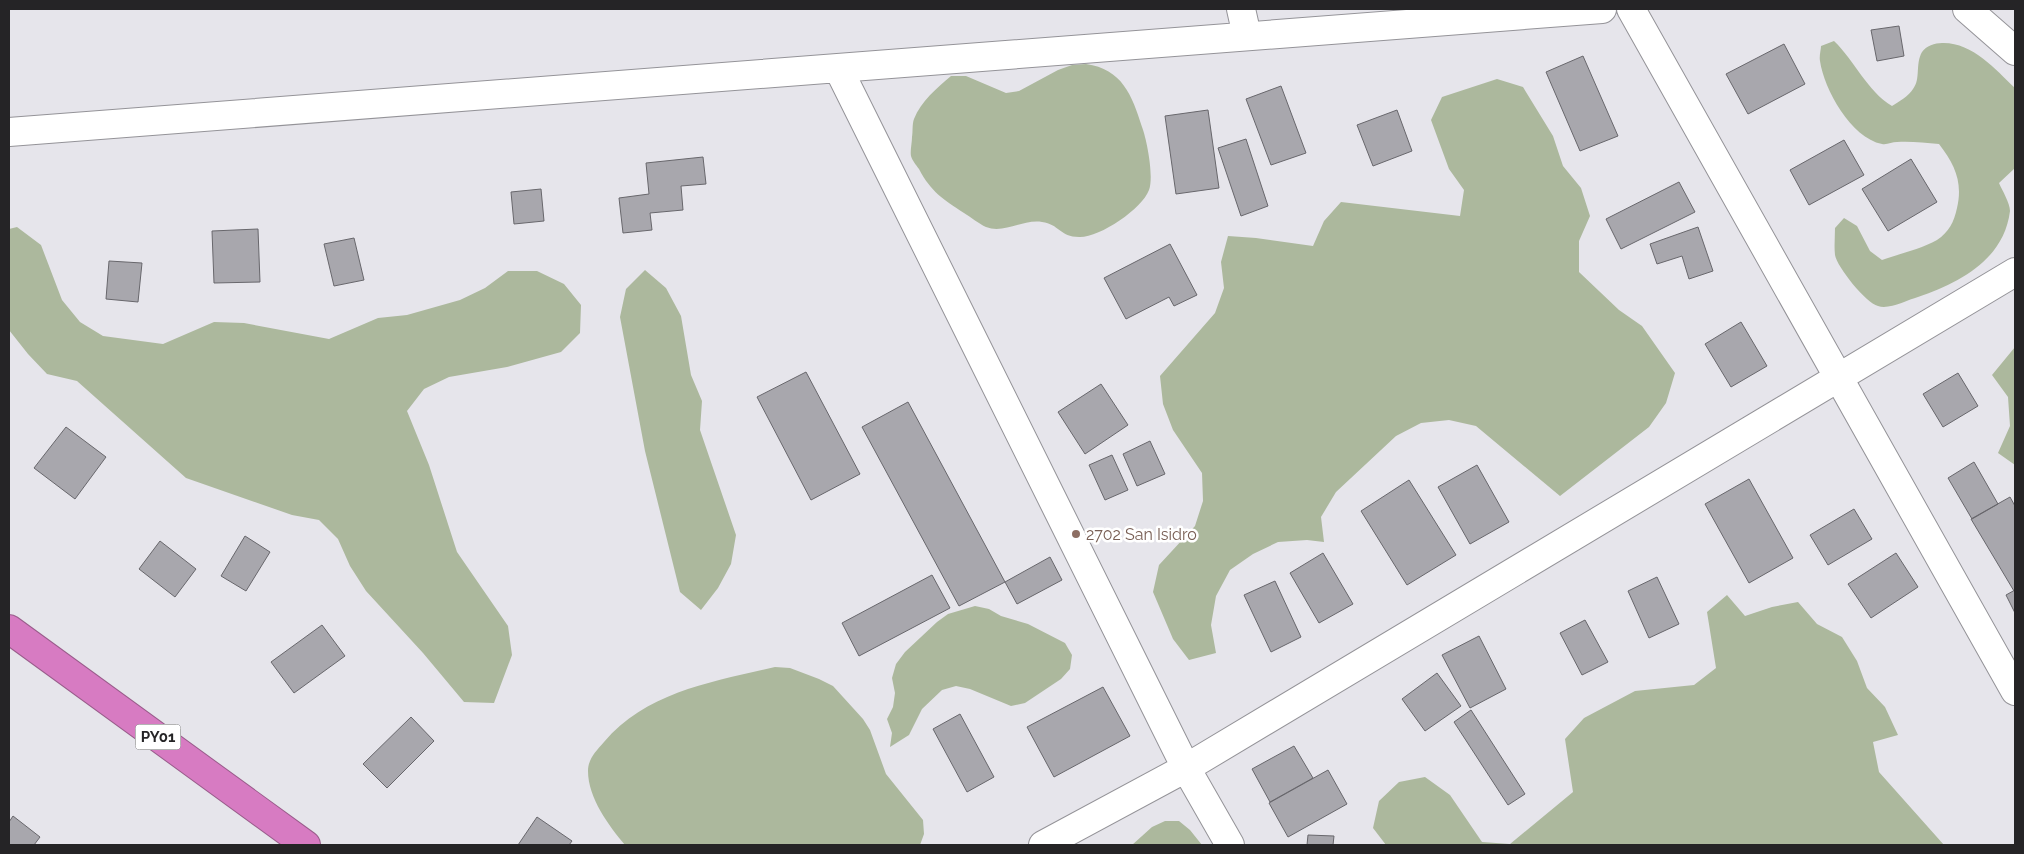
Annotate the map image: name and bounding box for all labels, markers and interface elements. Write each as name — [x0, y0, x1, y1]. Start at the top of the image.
place label: 2702 San Isidro — [1086, 525, 1197, 544]
marker: 2702 San Isidro — [1070, 528, 1082, 540]
road number: PY01 — [136, 724, 180, 750]

